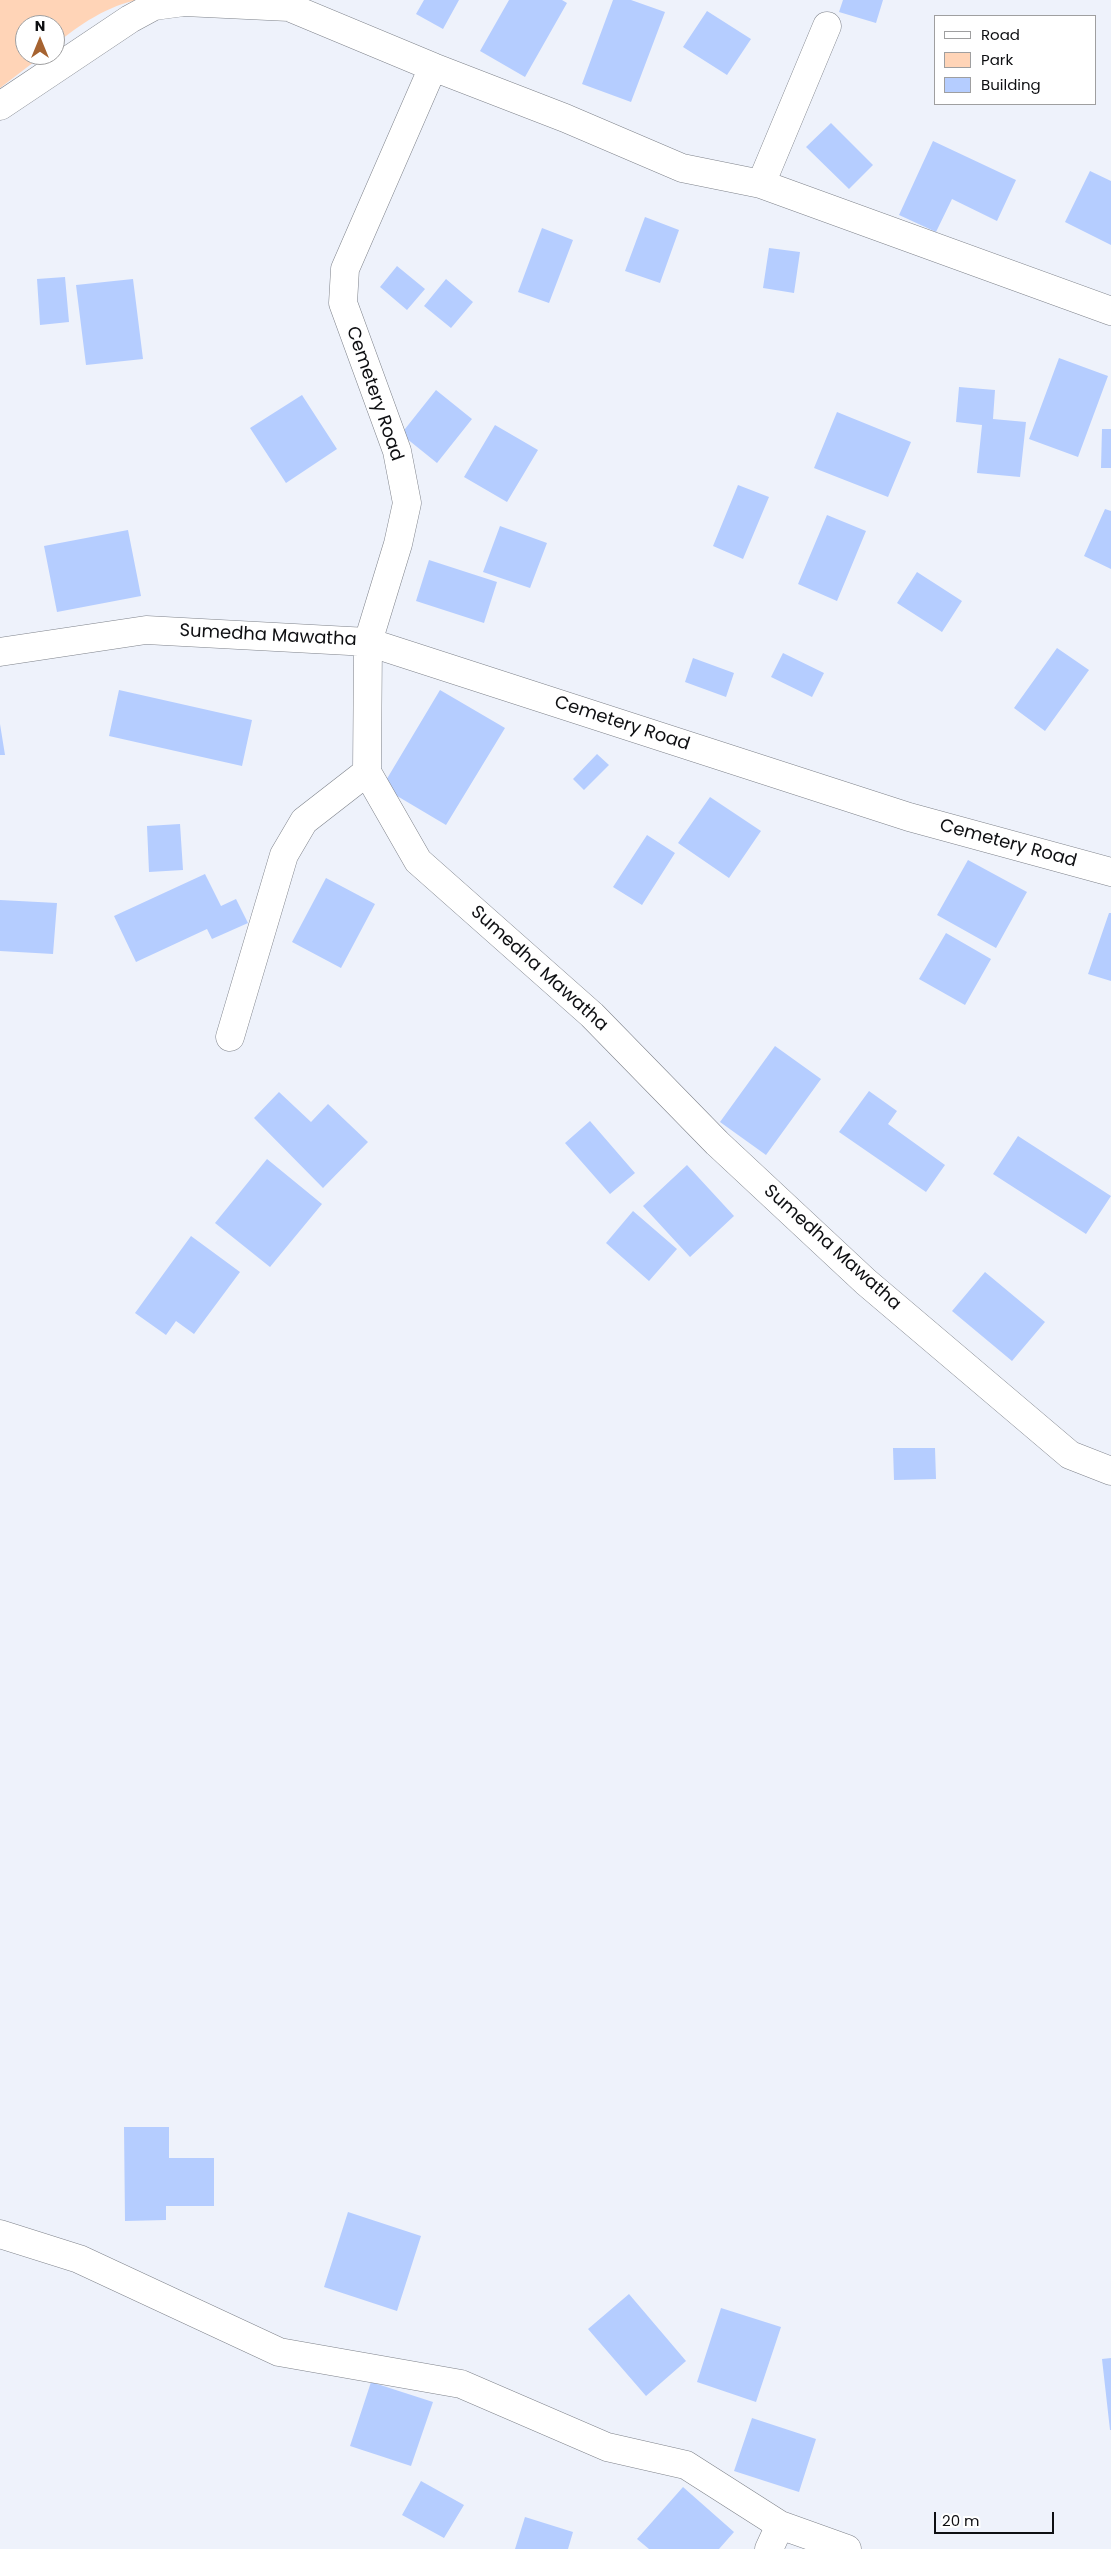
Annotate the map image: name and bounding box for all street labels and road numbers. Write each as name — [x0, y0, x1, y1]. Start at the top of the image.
street label: Cemetery Road — [341, 324, 407, 464]
street label: Sumedha Mawatha — [179, 621, 357, 651]
street label: Cemetery Road — [552, 692, 692, 756]
street label: Cemetery Road — [937, 815, 1079, 873]
street label: Sumedha Mawatha — [466, 902, 612, 1036]
street label: Sumedha Mawatha — [759, 1181, 905, 1315]

